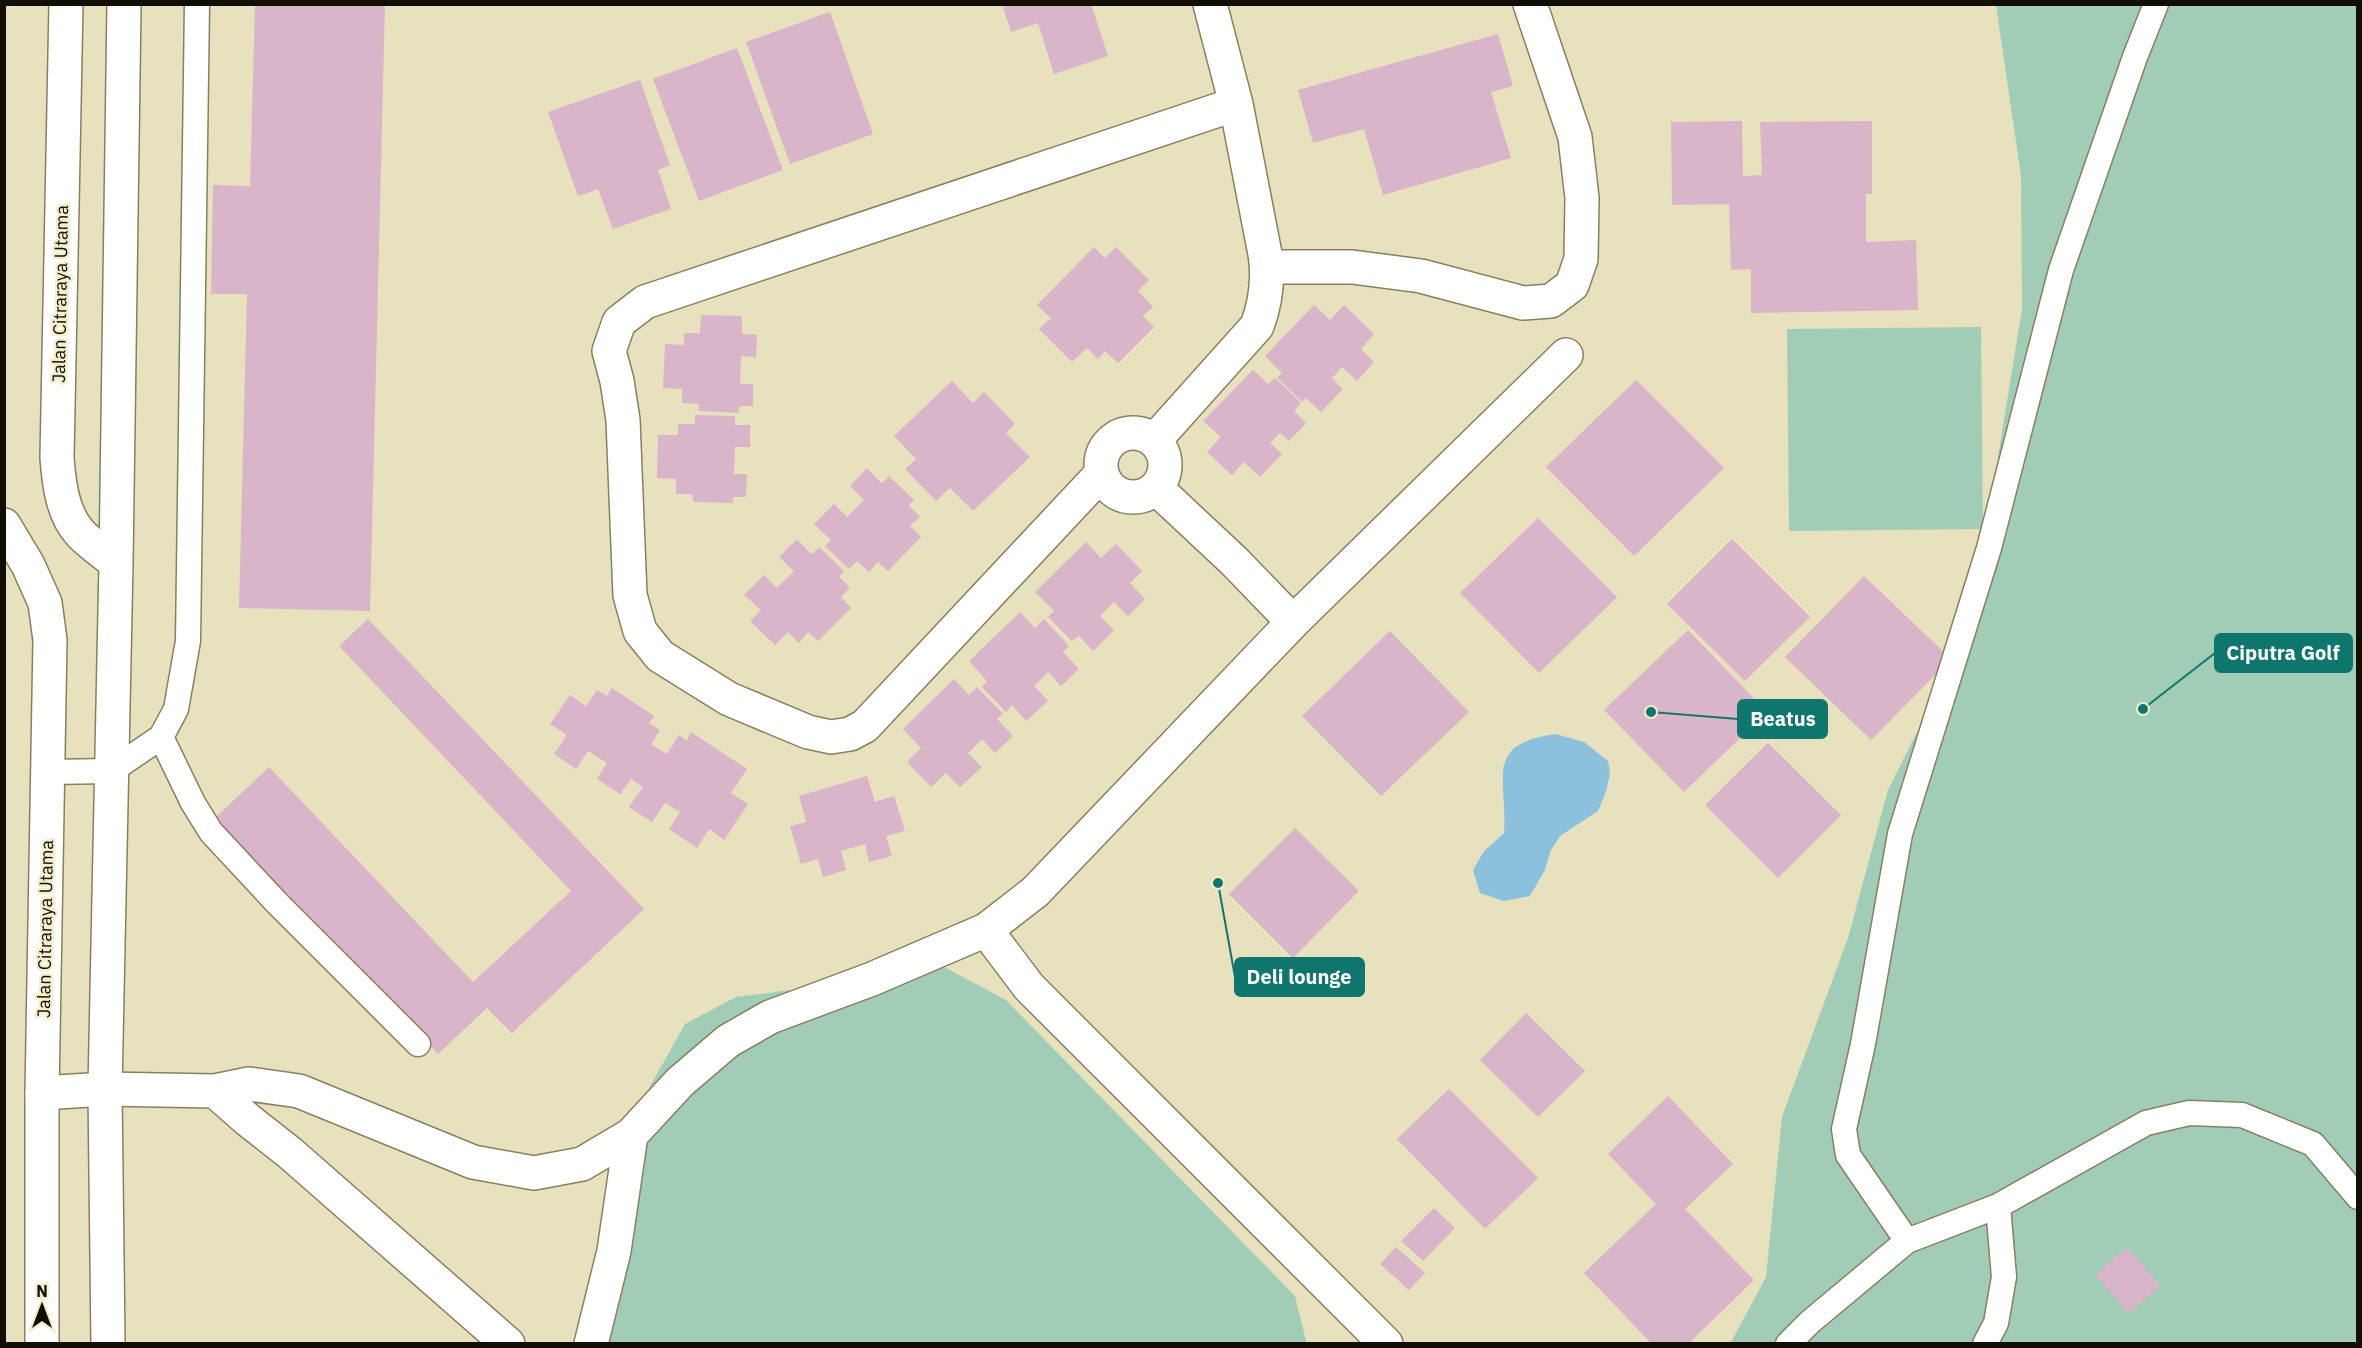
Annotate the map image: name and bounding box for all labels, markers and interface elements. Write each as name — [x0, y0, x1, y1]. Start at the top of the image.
street label: Jalan Citraraya Utama — [47, 204, 73, 383]
callout: Ciputra Golf — [2215, 634, 2352, 672]
text: Ciputra Golf — [2226, 639, 2340, 666]
callout: Beatus — [1738, 700, 1827, 738]
text: Beatus — [1750, 705, 1816, 732]
street label: Jalan Citraraya Utama — [32, 839, 58, 1018]
callout: Deli lounge — [1235, 958, 1364, 996]
text: Deli lounge — [1246, 963, 1352, 990]
north arrow — [12, 1276, 72, 1336]
text: N — [36, 1281, 48, 1301]

